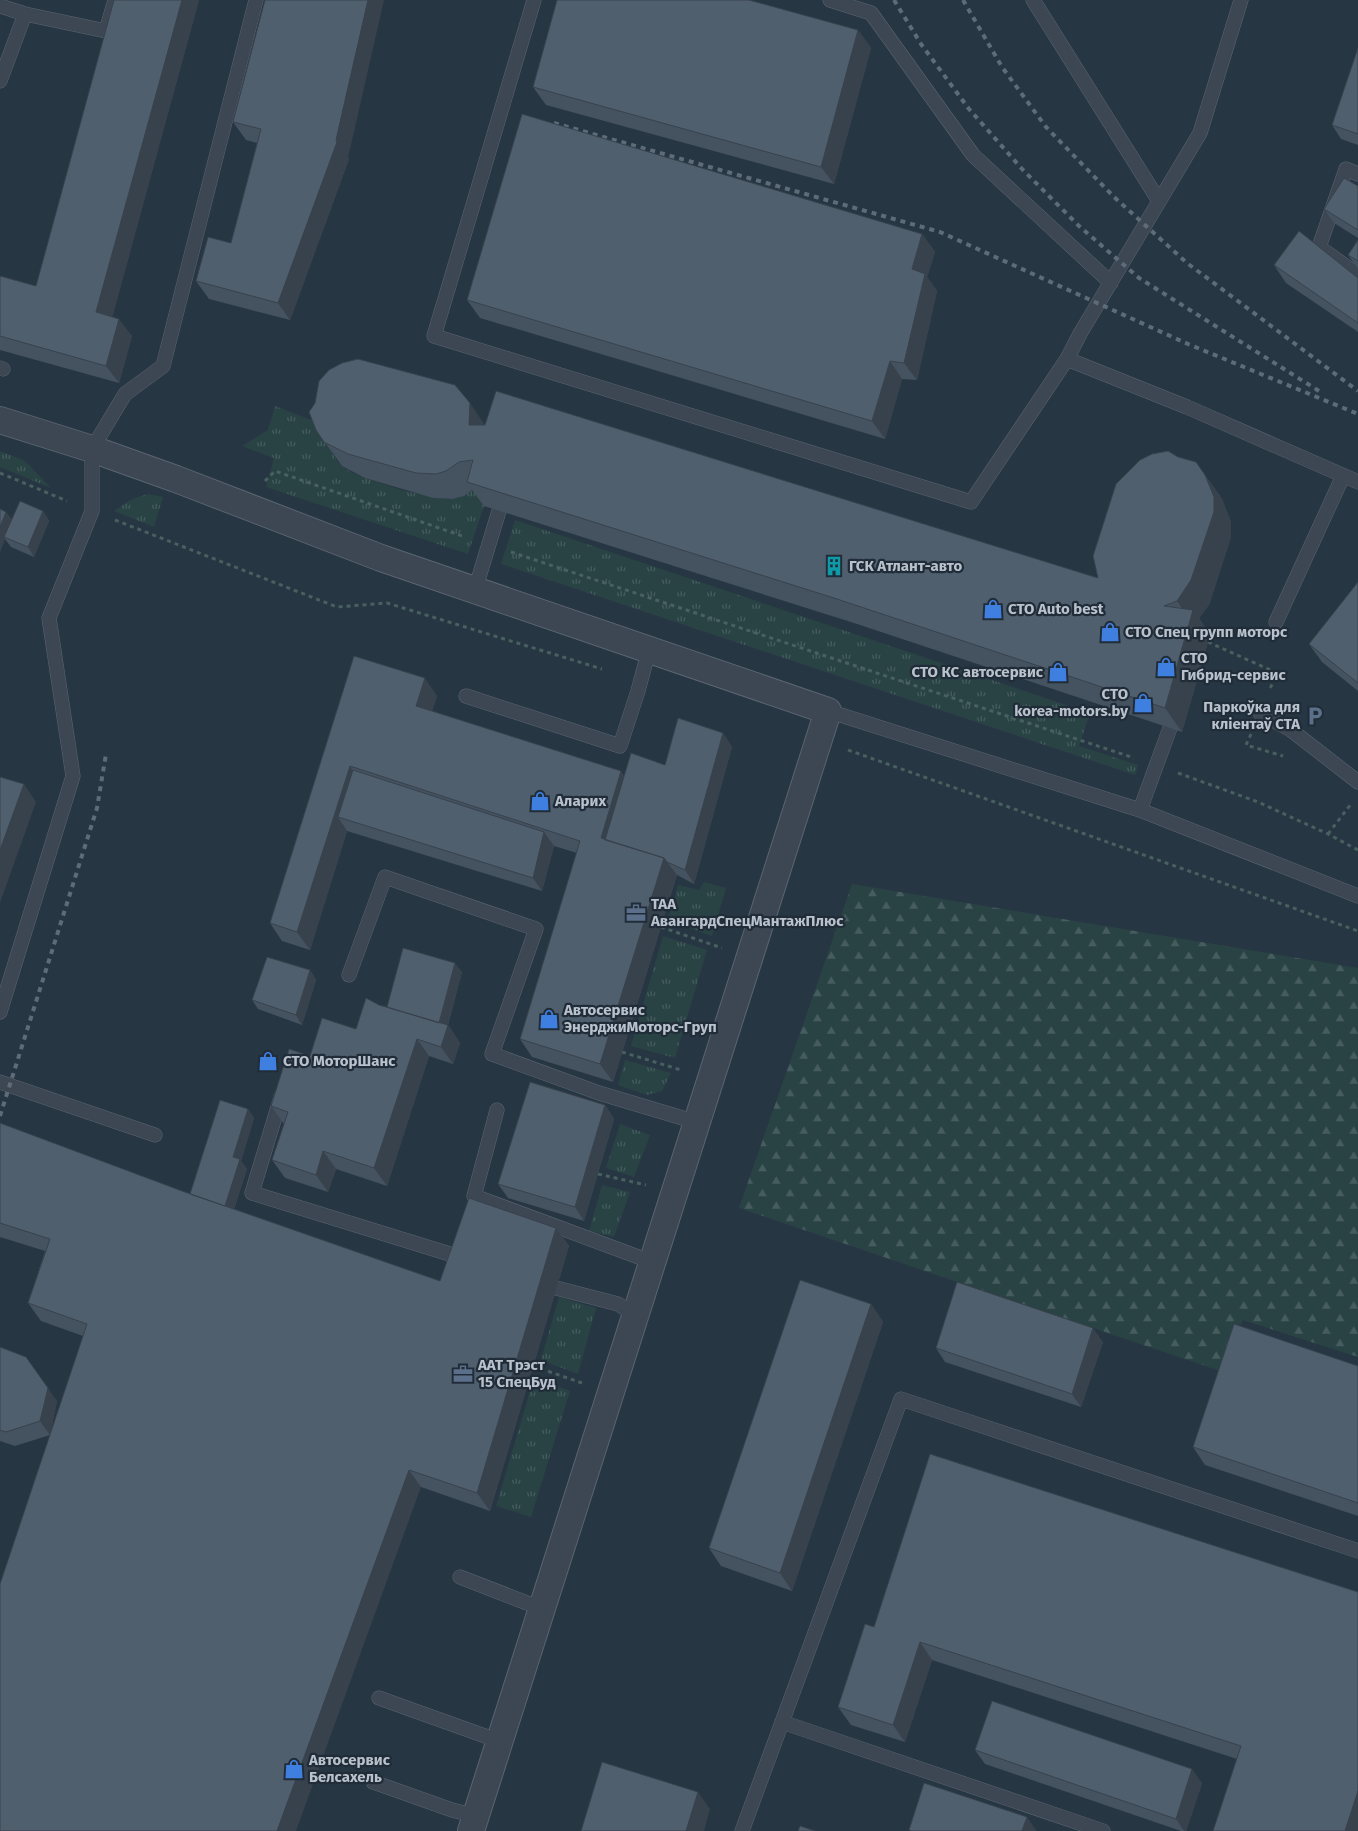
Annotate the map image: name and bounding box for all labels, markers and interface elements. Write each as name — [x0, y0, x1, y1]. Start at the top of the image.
building icon: ГСК Атлант-авто — [823, 555, 845, 577]
place label: ГСК Атлант-авто — [849, 557, 963, 575]
shop icon: СТО Auto best — [982, 598, 1004, 620]
place label: СТО Auto best — [1008, 600, 1104, 618]
shop icon: СТО Спец групп моторс — [1099, 621, 1121, 643]
place label: СТО Спец групп моторс — [1125, 623, 1288, 641]
place label: СТО Гибрид-сервис — [1181, 649, 1286, 684]
shop icon: СТО Гибрид-сервис — [1155, 656, 1177, 678]
shop icon: СТО КС автосервис — [1047, 661, 1069, 683]
place label: СТО КС автосервис — [912, 663, 1044, 681]
place label: СТО korea-motors.by — [1014, 685, 1128, 720]
shop icon: СТО korea-motors.by — [1132, 692, 1154, 714]
place label: Паркоўка для кліентаў СТА — [1203, 698, 1301, 733]
parking icon: Паркоўка для кліентаў СТА — [1304, 705, 1326, 727]
shop icon: Аларих — [529, 790, 551, 812]
place label: Аларих — [554, 792, 606, 810]
place label: ТАА АвангардСпецМантажПлюс — [650, 895, 844, 930]
office icon: ТАА АвангардСпецМантажПлюс — [625, 902, 647, 924]
place label: Автосервис ЭнерджиМоторс-Груп — [563, 1001, 717, 1036]
shop icon: Автосервис ЭнерджиМоторс-Груп — [538, 1008, 560, 1030]
shop icon: СТО МоторШанс — [257, 1050, 279, 1072]
place label: СТО МоторШанс — [283, 1052, 396, 1070]
place label: ААТ Трэст 15 СпецБуд — [477, 1356, 556, 1391]
office icon: ААТ Трэст 15 СпецБуд — [452, 1363, 474, 1385]
place label: Автосервис Белсахель — [308, 1751, 391, 1786]
shop icon: Автосервис Белсахель — [283, 1758, 305, 1780]

